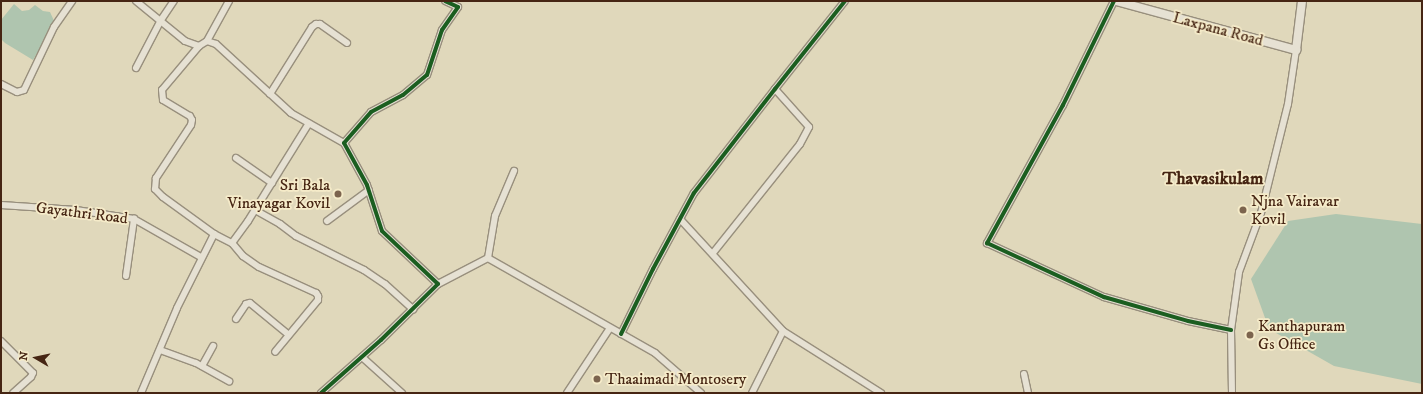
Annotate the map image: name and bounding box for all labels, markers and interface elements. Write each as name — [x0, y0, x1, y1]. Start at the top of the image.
street label: Laxpana Road — [1171, 8, 1265, 50]
district label: Thavasikulam — [1163, 168, 1263, 190]
place label: Sri Bala Vinayagar Kovil — [228, 175, 330, 213]
marker: Sri Bala Vinayagar Kovil — [333, 189, 343, 199]
place label: Njna Vairavar Kovil — [1251, 191, 1339, 229]
street label: Gayathri Road — [35, 198, 129, 228]
marker: Njna Vairavar Kovil — [1238, 205, 1248, 215]
place label: Kanthapuram Gs Office — [1258, 316, 1345, 354]
marker: Kanthapuram Gs Office — [1245, 330, 1255, 340]
north arrow — [16, 338, 56, 378]
text: N — [17, 351, 32, 362]
place label: Thaaimadi Montosery — [605, 369, 746, 389]
marker: Thaaimadi Montosery — [592, 374, 602, 384]

